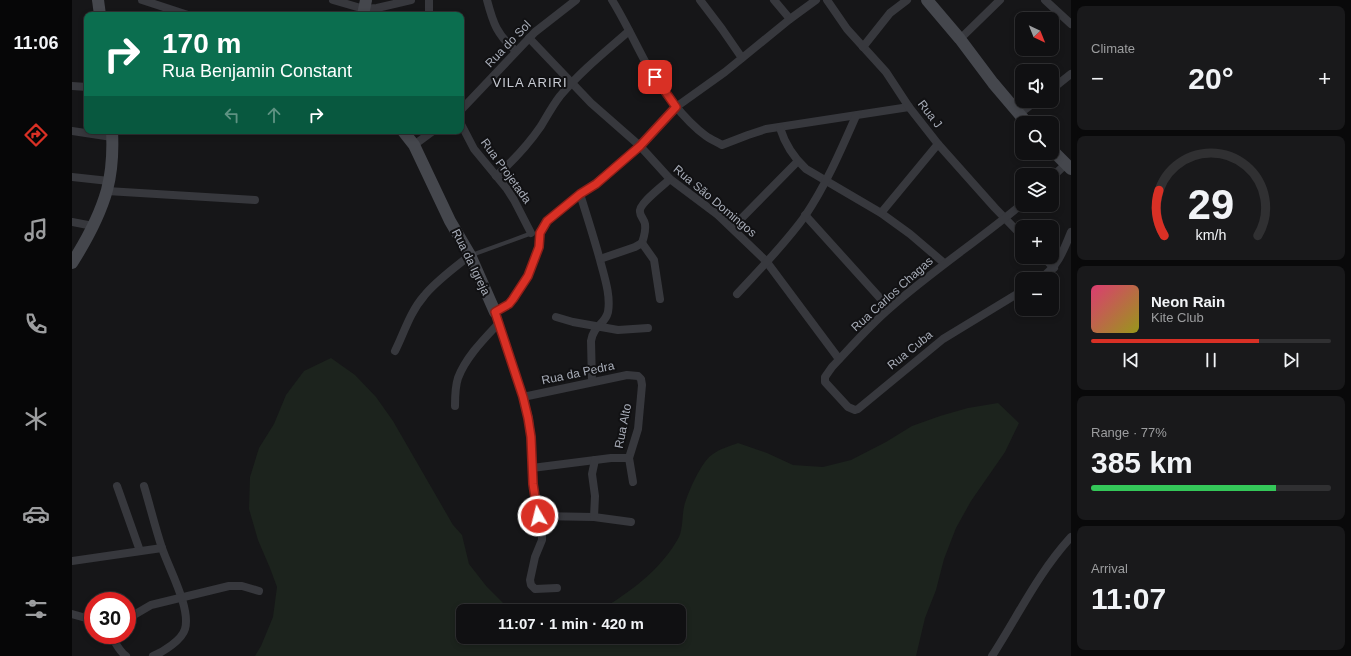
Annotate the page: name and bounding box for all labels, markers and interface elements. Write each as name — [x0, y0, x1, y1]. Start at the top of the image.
north arrow — [1015, 12, 1059, 56]
map controls — [1015, 12, 1059, 316]
street label: Rua do Sol — [482, 18, 534, 70]
icon: right — [96, 28, 148, 80]
text: 170 m — [162, 28, 241, 59]
text: 11:06 — [13, 33, 59, 53]
text: Climate — [1091, 41, 1135, 56]
pin — [638, 60, 672, 94]
text: Rua Benjamin Constant — [162, 61, 352, 81]
text: 20° — [1188, 62, 1234, 95]
button: sound — [1015, 64, 1059, 108]
icon: arrive — [644, 66, 666, 88]
text: − — [1091, 66, 1104, 91]
text: + — [1318, 66, 1331, 91]
district label: VILA ARIRI — [492, 75, 568, 90]
street label: Rua J — [915, 97, 945, 131]
icon: left — [221, 104, 243, 126]
icon: ahead — [263, 104, 285, 126]
icon: right — [305, 104, 327, 126]
button: search — [1015, 116, 1059, 160]
icon: directions — [22, 121, 50, 149]
street label: Rua Projetada — [478, 136, 534, 206]
street label: Rua São Domingos — [671, 162, 759, 240]
button: layers — [1015, 168, 1059, 212]
text: 29 — [1188, 181, 1234, 228]
icon: music — [22, 216, 50, 244]
button: + — [1015, 220, 1059, 264]
street label: Rua da Igreja — [449, 227, 493, 298]
text: km/h — [1196, 227, 1227, 243]
street label: Rua Carlos Chagas — [848, 254, 936, 334]
button: − — [1015, 272, 1059, 316]
text: Neon Rain — [1151, 293, 1225, 310]
icon: phone — [22, 310, 50, 338]
text: Kite Club — [1151, 310, 1204, 325]
street label: Rua Cuba — [885, 327, 936, 372]
icon: previous — [1120, 349, 1142, 371]
icon: pause — [1200, 349, 1222, 371]
icon: next — [1280, 349, 1302, 371]
street label: Rua da Pedra — [540, 358, 616, 388]
street label: Rua Alto — [612, 402, 634, 450]
icon: climate — [22, 405, 50, 433]
text: Range · 77% — [1091, 425, 1167, 440]
text: 385 km — [1091, 446, 1193, 479]
position arrow — [517, 495, 559, 537]
icon: car — [22, 500, 50, 528]
text: Arrival — [1091, 561, 1128, 576]
text: 11:07 — [1091, 582, 1166, 615]
speed limit sign: 30 — [84, 592, 136, 644]
icon: filters — [22, 595, 50, 623]
text: 11:07 · 1 min · 420 m — [498, 615, 644, 632]

